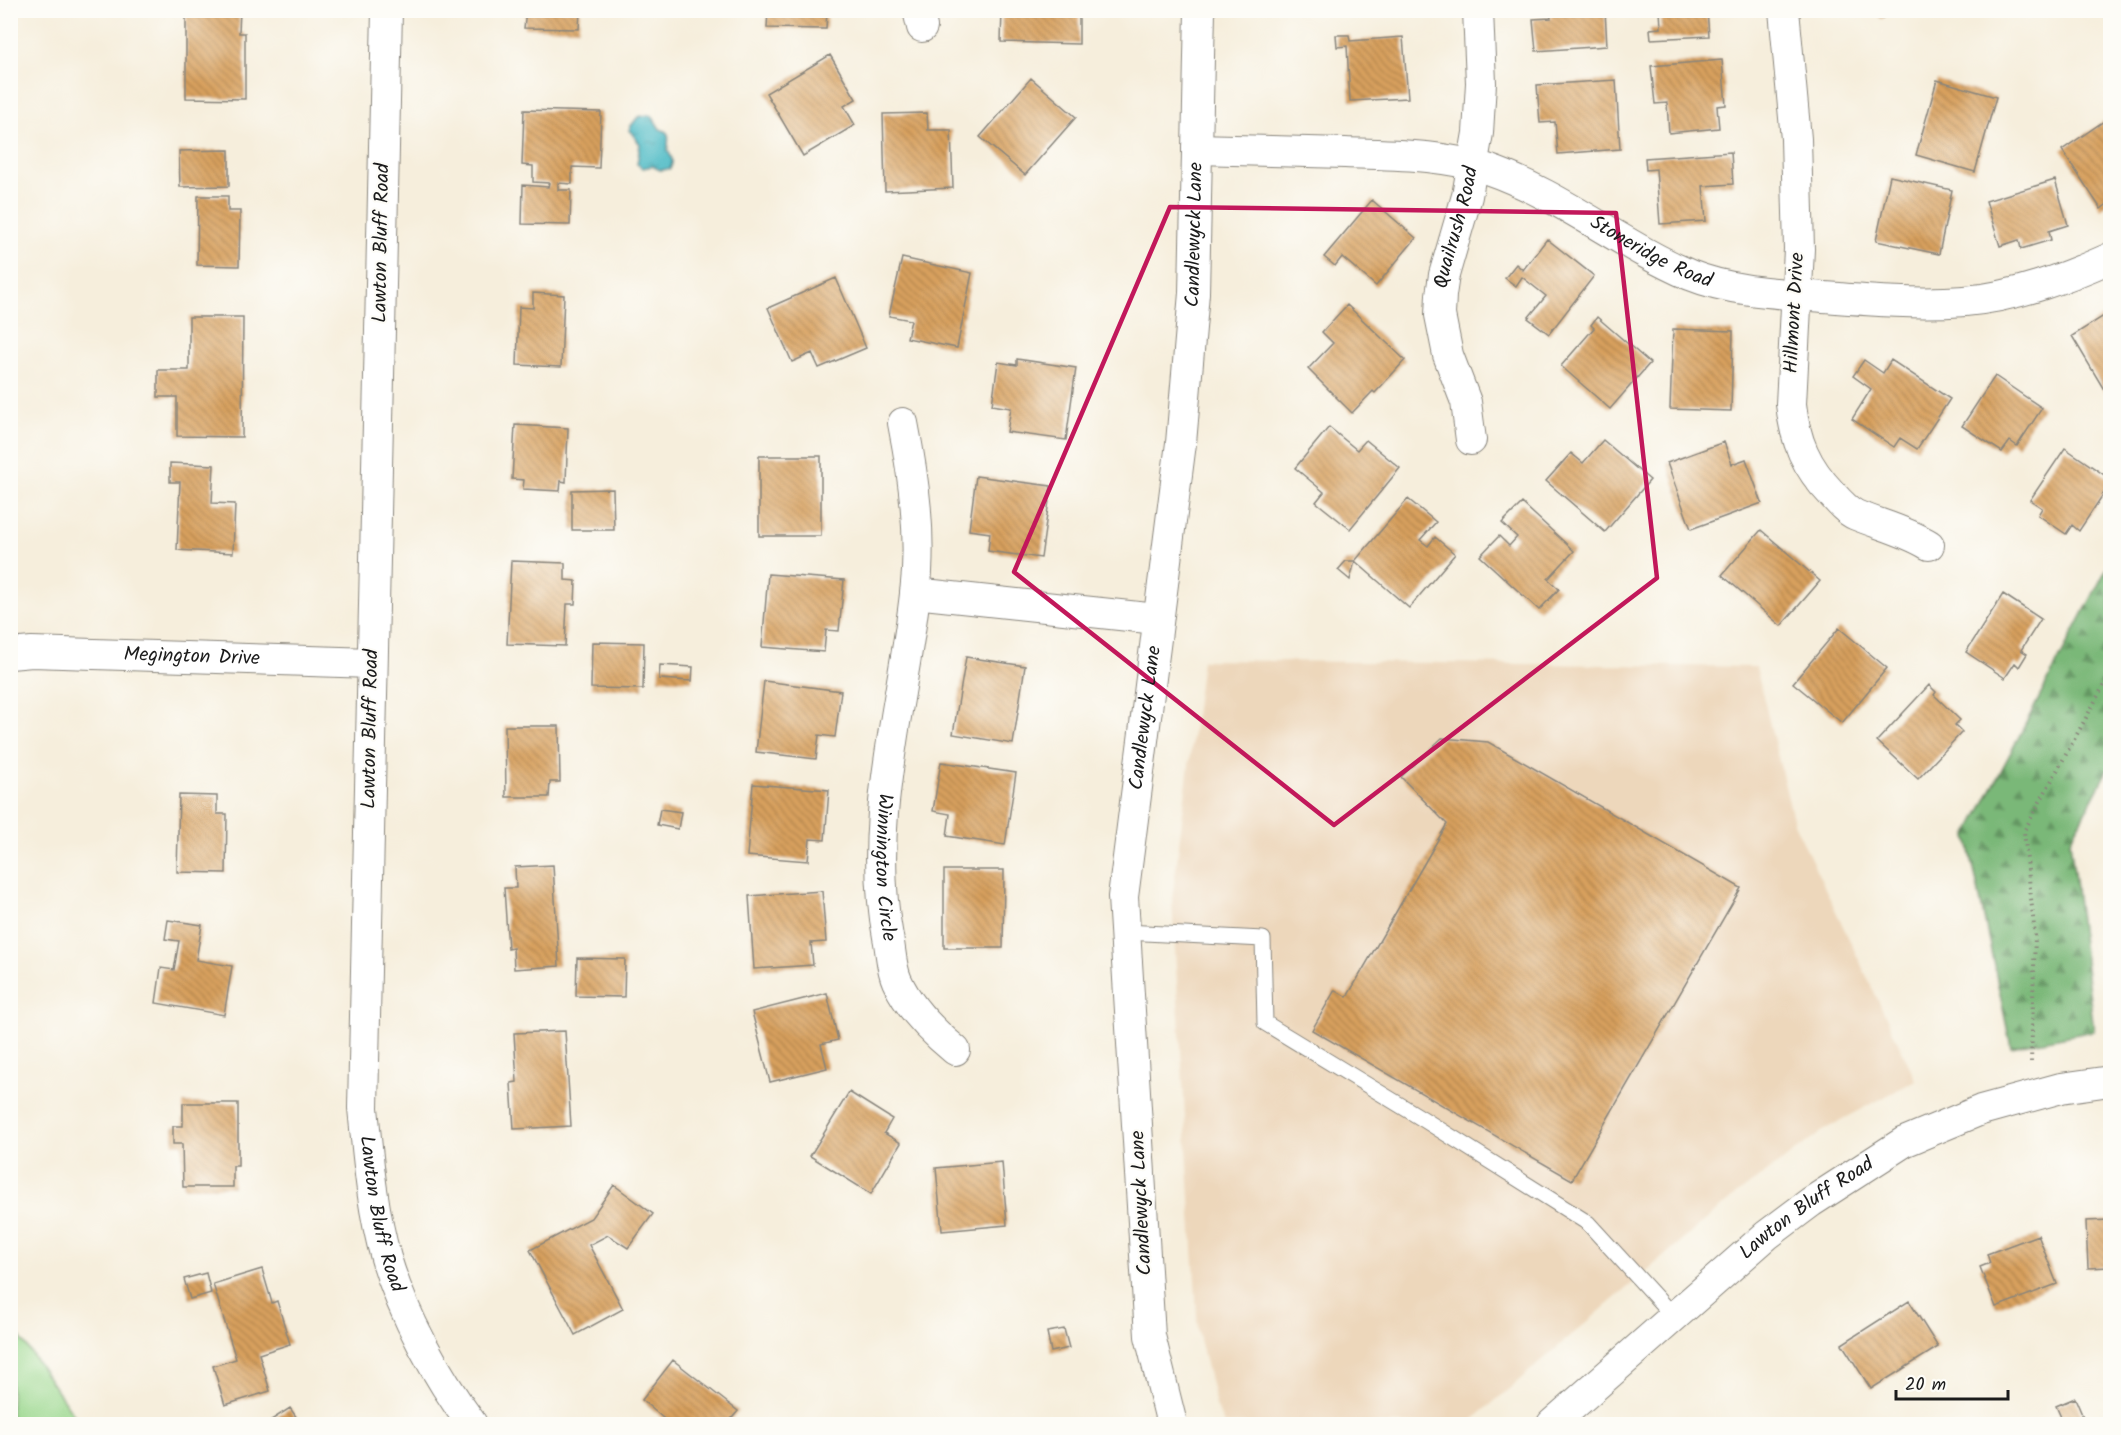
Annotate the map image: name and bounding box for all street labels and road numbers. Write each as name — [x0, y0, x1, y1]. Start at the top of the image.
street label: Lawton Bluff Road — [365, 162, 399, 323]
street label: Candlewyck Lane — [1177, 162, 1213, 309]
street label: Quailrush Road — [1426, 163, 1488, 291]
street label: Stoneridge Road — [1583, 207, 1717, 298]
street label: Hillmont Drive — [1776, 252, 1814, 374]
street label: Megington Drive — [123, 639, 261, 675]
street label: Candlewyck Lane — [1121, 644, 1171, 792]
street label: Lawton Bluff Road — [354, 648, 388, 809]
street label: Winnington Circle — [865, 792, 905, 944]
street label: Candlewyck Lane — [1122, 1130, 1162, 1276]
street label: Lawton Bluff Road — [350, 1134, 413, 1298]
street label: Lawton Bluff Road — [1732, 1149, 1882, 1268]

